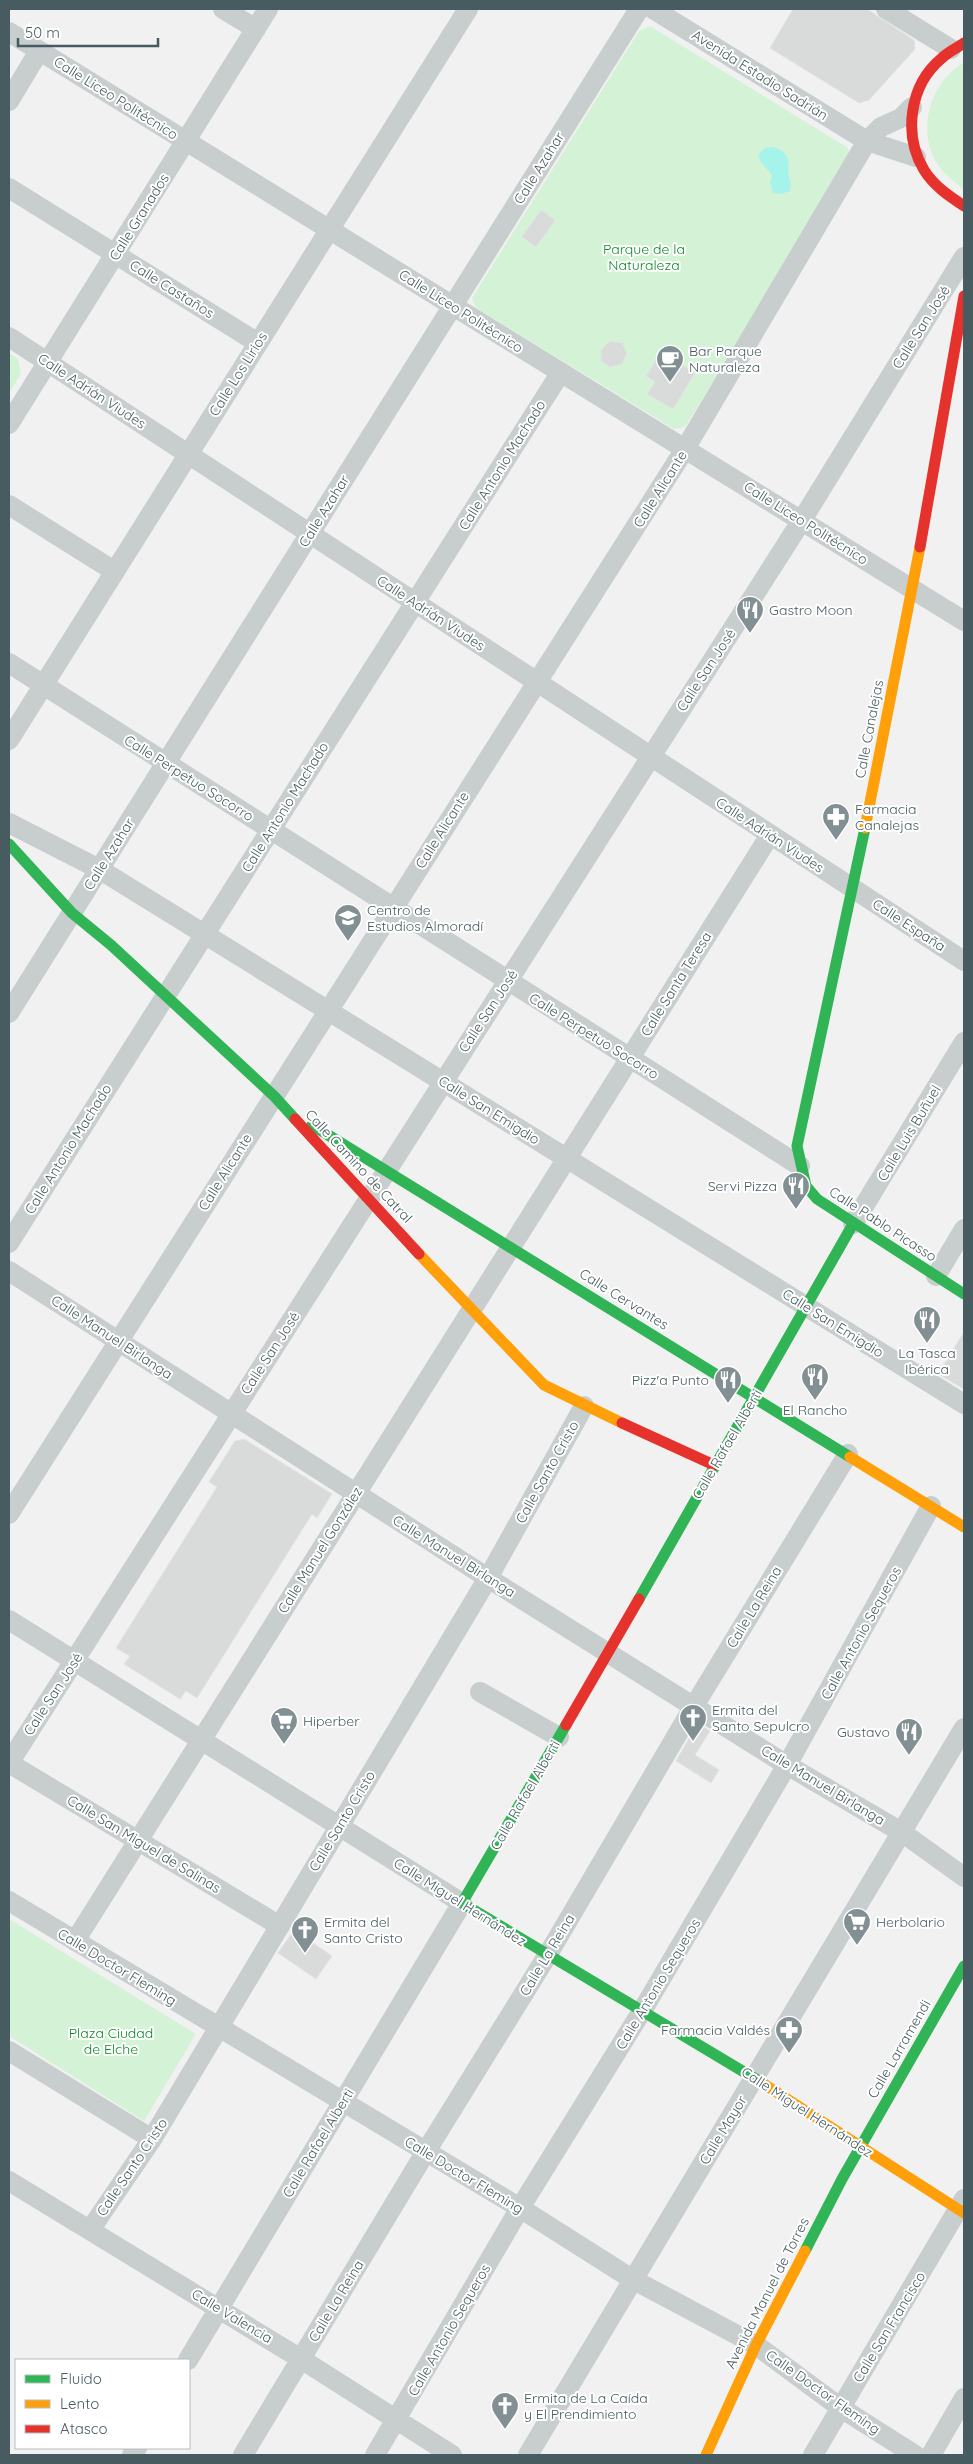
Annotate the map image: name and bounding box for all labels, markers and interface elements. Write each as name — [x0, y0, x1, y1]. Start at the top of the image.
scale bar — [18, 15, 158, 47]
text: 50 m — [25, 23, 60, 42]
street label: Avenida Estadio Sadrián — [689, 26, 831, 124]
street label: Calle Liceo Politécnico — [51, 52, 181, 144]
street label: Calle Azahar — [510, 128, 569, 207]
street label: Calle Granados — [105, 170, 173, 264]
park label: Parque de la Naturaleza — [603, 240, 685, 274]
street label: Calle Castaños — [126, 256, 218, 322]
street label: Calle Liceo Politécnico — [396, 265, 526, 357]
street label: Calle San José — [888, 282, 954, 372]
street label: Calle Los Lirios — [205, 329, 271, 419]
place label: Bar Parque Naturaleza — [689, 342, 762, 376]
cafe icon: Bar Parque Naturaleza — [655, 344, 685, 383]
street label: Calle Adrián Viudes — [35, 349, 149, 433]
street label: Calle Antonio Machado — [455, 397, 549, 533]
street label: Calle Alicante — [629, 447, 691, 531]
street label: Calle Azahar — [295, 471, 354, 550]
street label: Calle Liceo Politécnico — [741, 477, 871, 569]
street label: Calle Adrián Viudes — [374, 571, 488, 655]
restaurant icon: Gastro Moon — [735, 595, 765, 634]
place label: Gastro Moon — [769, 601, 853, 619]
street label: Calle San José — [673, 625, 739, 715]
street label: Calle Canalejas — [851, 678, 887, 780]
street label: Calle Perpetuo Socorro — [121, 731, 257, 825]
street label: Calle Antonio Machado — [238, 739, 332, 875]
street label: Calle Alicante — [411, 788, 473, 872]
street label: Calle Adrián Viudes — [713, 793, 827, 877]
place label: Farmacia Canalejas — [855, 800, 919, 834]
pharmacy icon: Farmacia Canalejas — [821, 802, 851, 841]
street label: Calle Azahar — [80, 814, 139, 893]
street label: Calle España — [869, 895, 949, 955]
place label: Centro de Estudios Almoradí — [367, 901, 483, 935]
school or university icon: Centro de Estudios Almoradí — [333, 903, 363, 942]
street label: Calle Santa Teresa — [637, 928, 715, 1040]
street label: Calle San José — [455, 966, 521, 1056]
street label: Calle Perpetuo Socorro — [526, 989, 662, 1083]
street label: Calle San Emigdio — [435, 1072, 543, 1148]
street label: Calle Antonio Machado — [21, 1081, 115, 1217]
street label: Calle Luis Buñuel — [873, 1082, 945, 1184]
street label: Calle Camino de Catral — [302, 1105, 416, 1227]
street label: Calle Alicante — [194, 1130, 256, 1214]
restaurant icon: Servi Pizza — [781, 1171, 811, 1210]
place label: Servi Pizza — [708, 1177, 777, 1195]
street label: Calle Pablo Picasso — [826, 1182, 940, 1266]
street label: Calle Cervantes — [576, 1264, 672, 1334]
street label: Calle San Emigdio — [779, 1285, 887, 1361]
street label: Calle Manuel Birlanga — [48, 1291, 176, 1383]
restaurant icon: La Tasca Ibérica — [912, 1305, 942, 1344]
street label: Calle San José — [237, 1308, 303, 1398]
place label: La Tasca Ibérica — [898, 1344, 956, 1378]
restaurant icon: El Rancho — [800, 1362, 830, 1401]
restaurant icon: Pizz'a Punto — [713, 1365, 743, 1404]
place label: Pizz'a Punto — [632, 1371, 709, 1389]
street label: Calle Rafael Alberti — [688, 1386, 766, 1502]
place label: El Rancho — [783, 1401, 847, 1419]
street label: Calle Santo Cristo — [511, 1418, 583, 1526]
street label: Calle Manuel González — [274, 1483, 366, 1617]
street label: Calle Manuel Birlanga — [389, 1511, 519, 1601]
street label: Calle La Reina — [723, 1563, 785, 1651]
street label: Calle Antonio Sequeros — [817, 1563, 905, 1703]
street label: Calle San José — [20, 1649, 86, 1739]
place label: Ermita del Santo Sepulcro — [712, 1701, 810, 1735]
church icon: Ermita del Santo Sepulcro — [678, 1703, 708, 1742]
supermarket icon: Hiperber — [269, 1706, 299, 1745]
place label: Hiperber — [303, 1712, 360, 1730]
restaurant icon: Gustavo — [894, 1717, 924, 1756]
place label: Gustavo — [837, 1723, 890, 1741]
street label: Calle Rafael Alberti — [486, 1737, 564, 1853]
street label: Calle Manuel Birlanga — [758, 1741, 888, 1829]
street label: Calle Santo Cristo — [305, 1767, 379, 1875]
street label: Calle San Miguel de Salinas — [64, 1791, 224, 1897]
street label: Calle Miguel Hernández — [390, 1854, 530, 1950]
supermarket icon: Herbolario — [842, 1907, 872, 1946]
street label: Calle La Reina — [516, 1911, 578, 1999]
place label: Ermita del Santo Cristo — [324, 1913, 403, 1947]
place label: Herbolario — [876, 1913, 945, 1931]
church icon: Ermita del Santo Cristo — [290, 1915, 320, 1954]
street label: Calle Antonio Sequeros — [612, 1915, 704, 2053]
street label: Calle Doctor Fleming — [54, 1924, 180, 2010]
street label: Calle Larramendi — [863, 1996, 935, 2102]
pharmacy icon: Farmacia Valdés — [774, 2015, 804, 2054]
place label: Farmacia Valdés — [661, 2021, 770, 2039]
park label: Plaza Ciudad de Elche — [69, 2024, 153, 2058]
street label: Calle Miguel Hernández — [738, 2063, 876, 2161]
street label: Calle Rafael Alberti — [278, 2085, 358, 2201]
street label: Calle Mayor — [695, 2092, 751, 2168]
street label: Calle Santo Cristo — [93, 2115, 171, 2219]
street label: Calle Doctor Fleming — [401, 2132, 527, 2218]
street label: Avenida Manuel de Torres — [721, 2214, 813, 2372]
street label: Calle La Reina — [305, 2257, 367, 2345]
street label: Calle Antonio Sequeros — [404, 2261, 494, 2399]
street label: Calle San Francisco — [849, 2268, 929, 2386]
street label: Calle Valencia — [188, 2285, 276, 2347]
street label: Calle Doctor Fleming — [762, 2346, 884, 2438]
legend — [15, 2359, 190, 2449]
text: Fluido — [60, 2369, 102, 2388]
place label: Ermita de La Caída y El Prendimiento — [524, 2389, 648, 2423]
church icon: Ermita de La Caída y El Prendimiento — [490, 2391, 520, 2430]
text: Lento — [60, 2394, 99, 2413]
text: Atasco — [60, 2419, 108, 2438]

